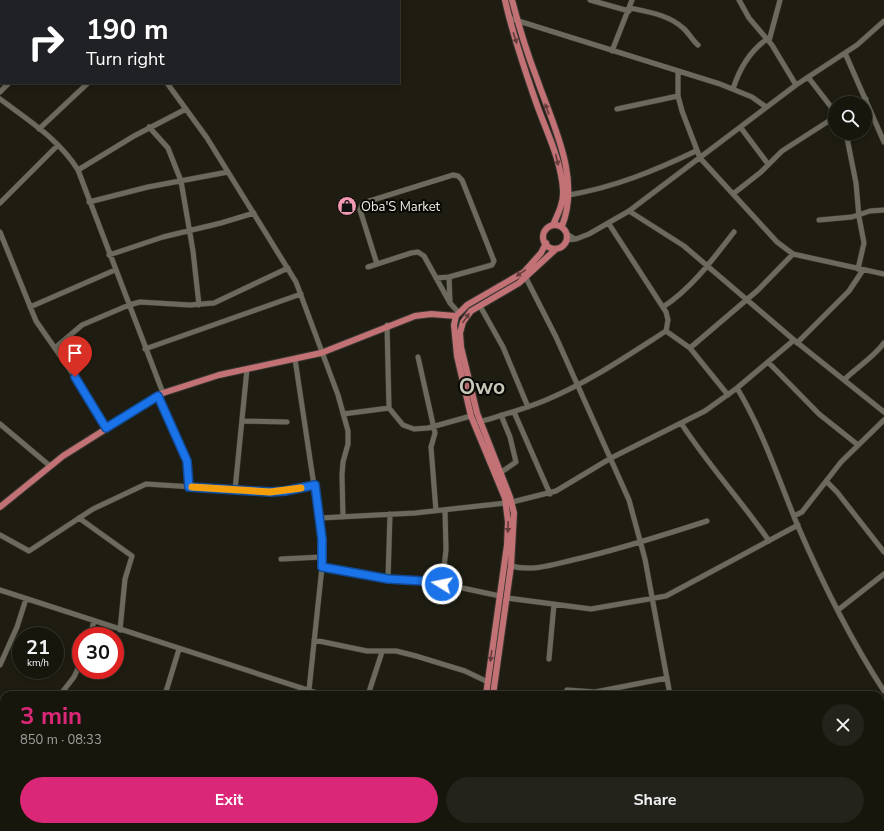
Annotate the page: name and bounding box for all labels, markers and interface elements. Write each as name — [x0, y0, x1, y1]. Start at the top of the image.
text: 190 m — [86, 11, 169, 49]
icon: right — [20, 16, 72, 68]
one-way arrow — [512, 32, 518, 44]
text: Turn right — [86, 47, 165, 71]
map controls — [828, 96, 872, 140]
button: search — [828, 96, 872, 140]
one-way arrow — [544, 103, 550, 115]
one-way arrow — [555, 154, 561, 167]
shop icon: Oba'S Market — [336, 195, 358, 217]
place label: Oba'S Market — [361, 198, 441, 216]
one-way arrow — [516, 269, 526, 277]
one-way arrow — [462, 313, 470, 323]
pin — [58, 336, 92, 377]
icon: arrive — [64, 342, 86, 364]
district label: Owo — [459, 373, 505, 401]
one-way arrow — [504, 521, 511, 533]
position arrow — [421, 563, 463, 605]
speed limit sign: 30 — [72, 627, 124, 679]
text: 21 — [26, 634, 50, 661]
one-way arrow — [488, 650, 494, 662]
text: km/h — [27, 656, 49, 670]
text: 3 min — [20, 700, 82, 732]
button: close — [822, 704, 864, 746]
text: 850 m · 08:33 — [20, 731, 102, 749]
button: Exit — [20, 777, 438, 823]
button: Share — [446, 777, 864, 823]

